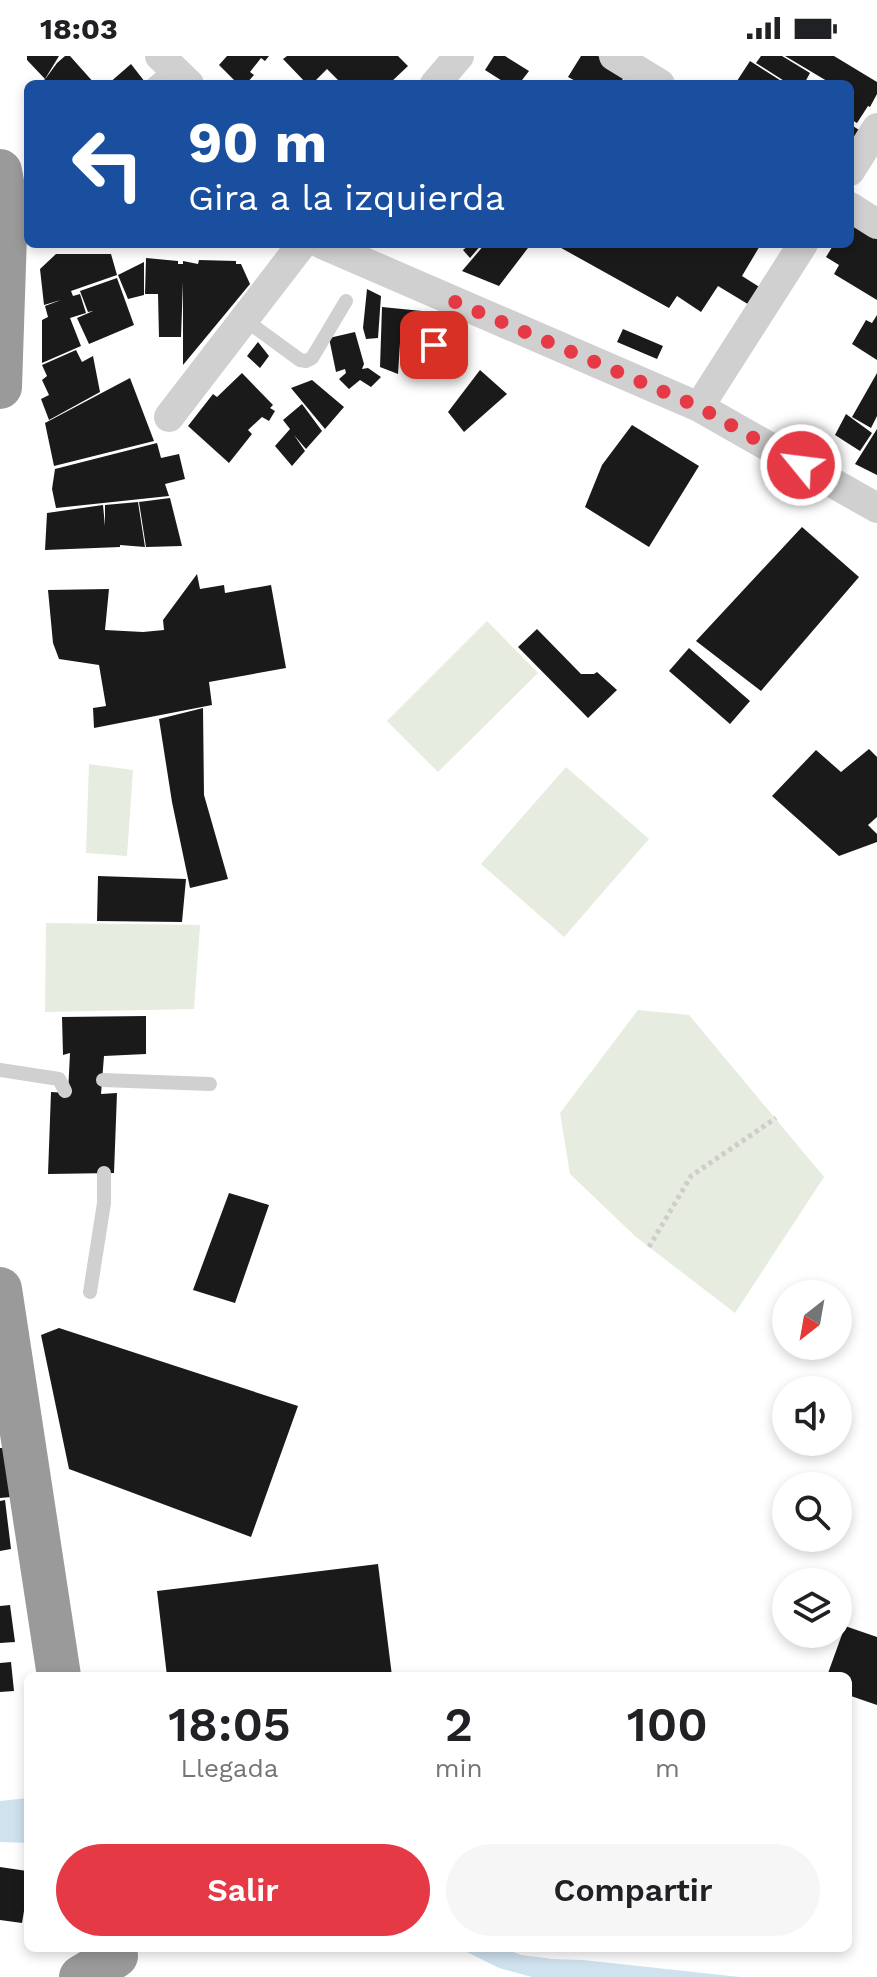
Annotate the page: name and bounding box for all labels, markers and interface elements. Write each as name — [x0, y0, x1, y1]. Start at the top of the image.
text: 18:03 — [40, 11, 118, 46]
text: 90 m — [188, 110, 327, 176]
icon: left — [56, 112, 160, 216]
text: Gira a la izquierda — [188, 177, 505, 219]
pin — [400, 311, 468, 379]
icon: arrive — [412, 323, 456, 367]
position arrow — [759, 423, 843, 507]
north arrow — [772, 1280, 852, 1360]
map controls — [772, 1280, 852, 1648]
button: sound — [772, 1376, 852, 1456]
button: search — [772, 1472, 852, 1552]
button: layers — [772, 1568, 852, 1648]
text: 18:05 — [168, 1696, 291, 1753]
text: 2 — [445, 1696, 473, 1753]
text: 100 — [627, 1696, 708, 1753]
text: Llegada — [180, 1753, 278, 1783]
text: min — [435, 1753, 483, 1783]
text: m — [655, 1753, 680, 1783]
button: Salir — [56, 1844, 430, 1936]
button: Compartir — [446, 1844, 820, 1936]

